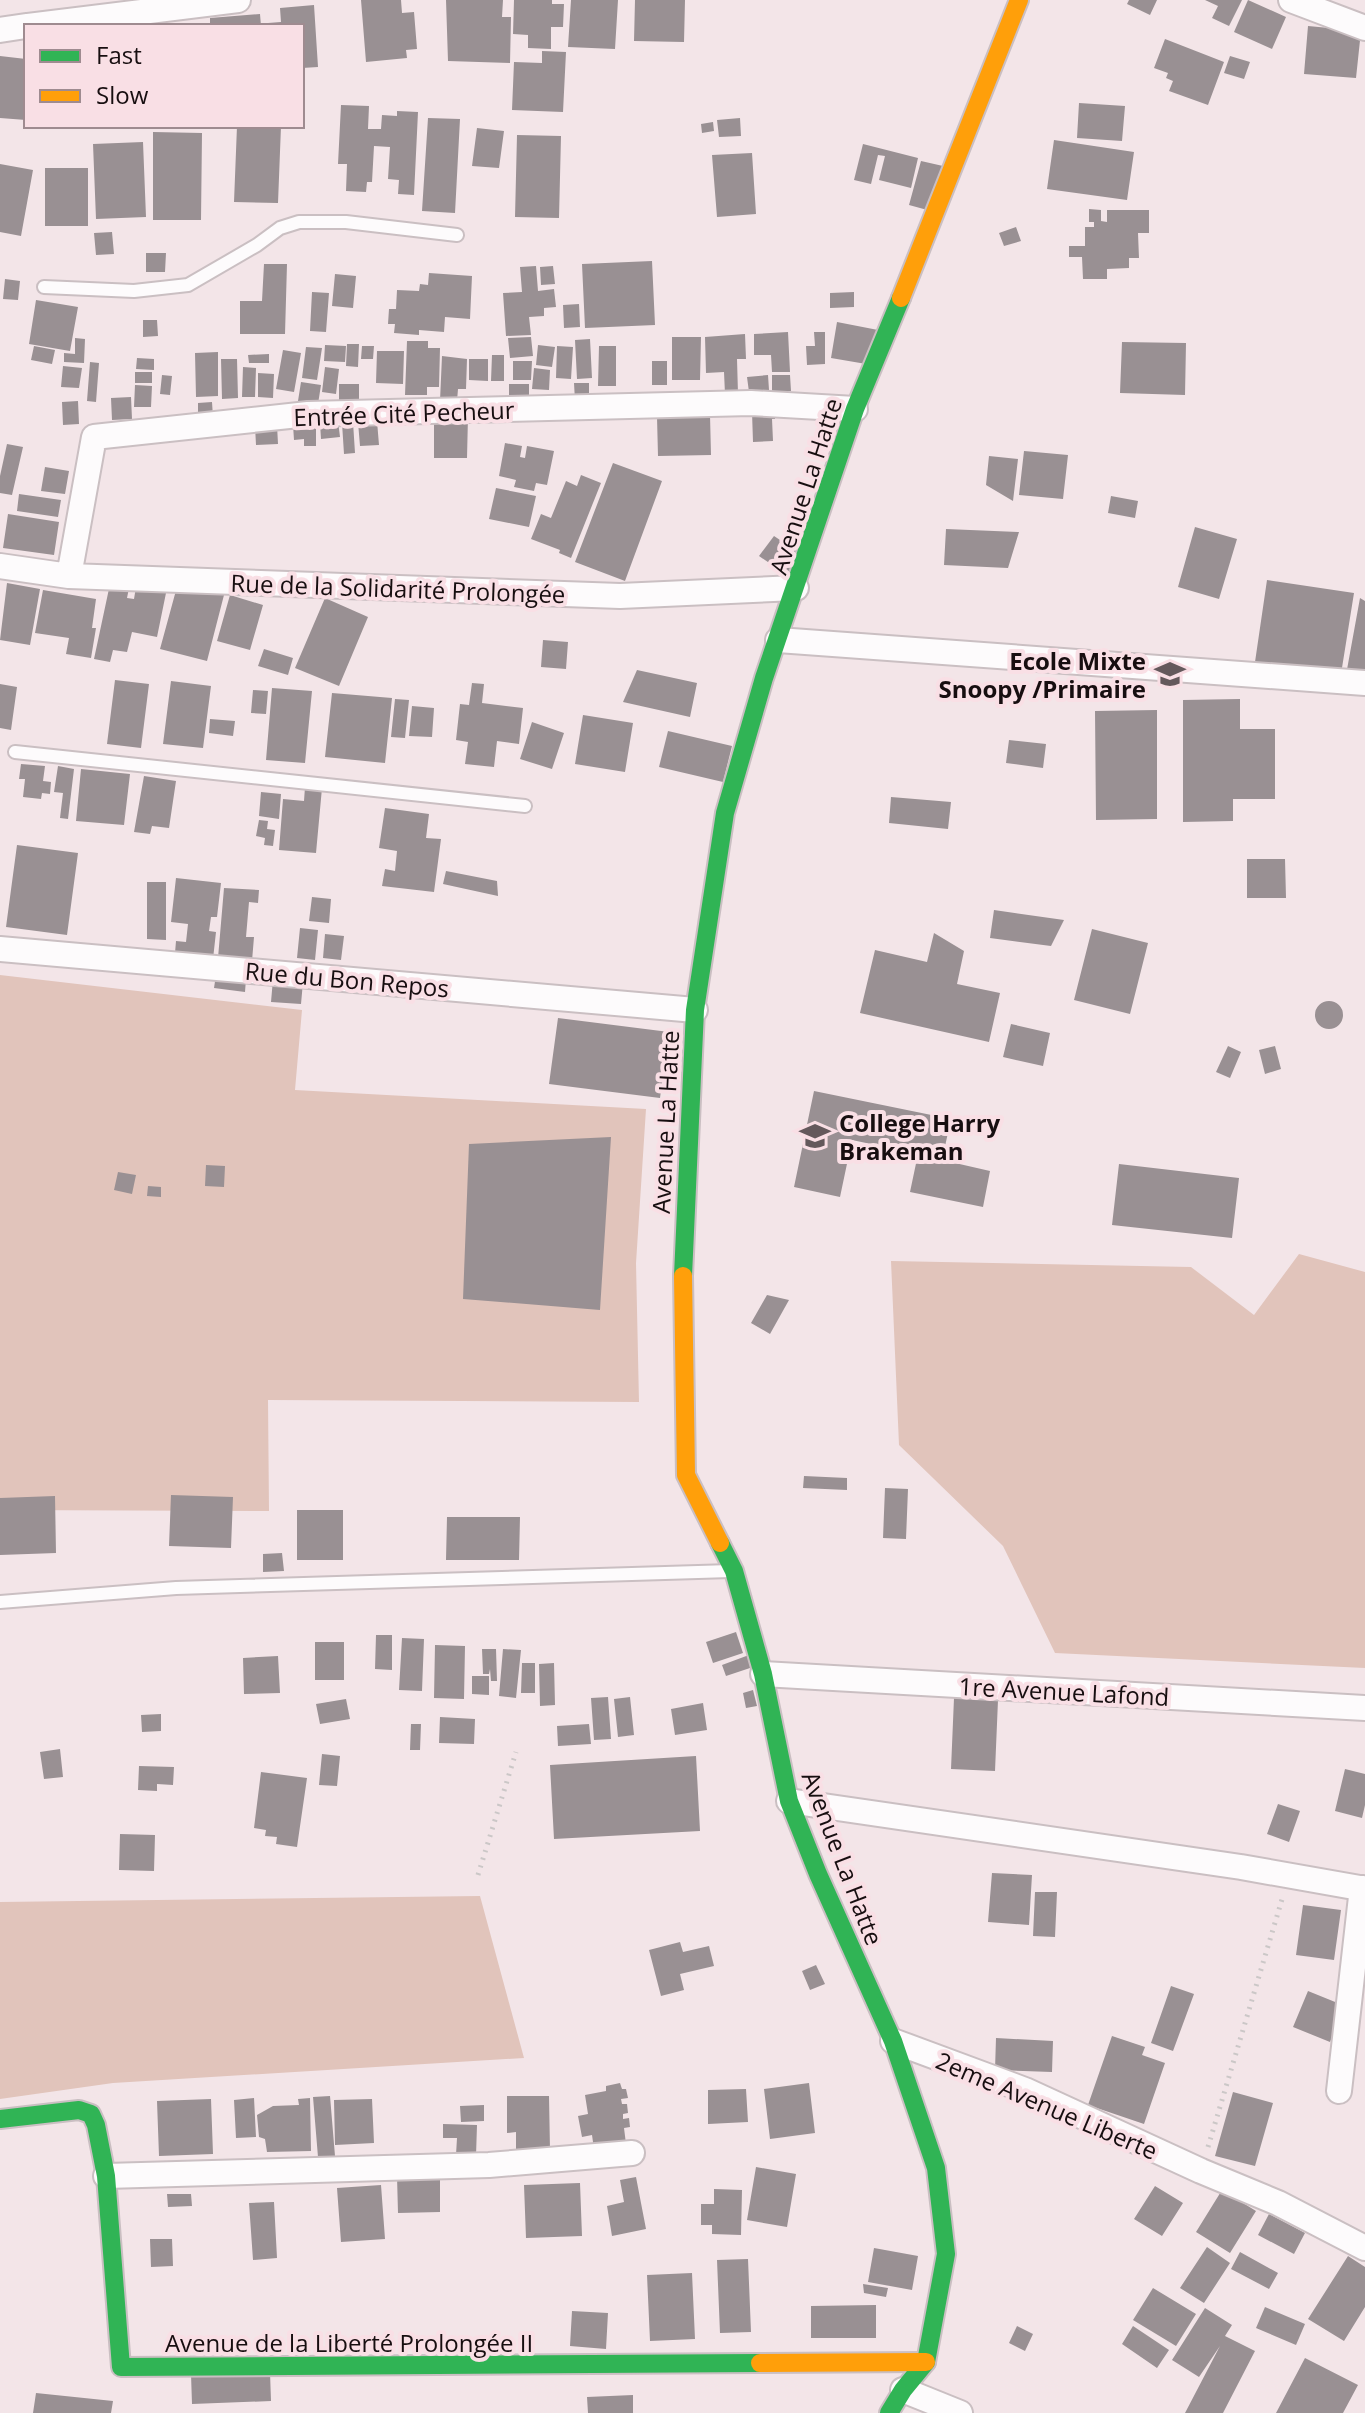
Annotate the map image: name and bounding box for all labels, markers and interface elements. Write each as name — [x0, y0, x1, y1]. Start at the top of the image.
legend — [24, 24, 304, 128]
text: Fast — [96, 38, 142, 71]
text: Slow — [96, 78, 149, 111]
street label: Entrée Cité Pecheur — [293, 393, 515, 433]
street label: Avenue La Hatte — [761, 394, 849, 578]
street label: Rue de la Solidarité Prolongée — [230, 566, 566, 610]
place label: Ecole Mixte Snoopy /Primaire — [939, 644, 1146, 705]
school or university icon: Ecole Mixte Snoopy /Primaire — [1153, 657, 1187, 691]
street label: Rue du Bon Repos — [244, 954, 450, 1004]
street label: Avenue La Hatte — [644, 1030, 686, 1214]
place label: College Harry Brakeman — [839, 1106, 1001, 1167]
school or university icon: College Harry Brakeman — [798, 1119, 832, 1153]
street label: 1re Avenue Lafond — [958, 1669, 1170, 1713]
street label: Avenue La Hatte — [795, 1766, 891, 1950]
street label: 2eme Avenue Liberte — [931, 2043, 1163, 2167]
street label: Avenue de la Liberté Prolongée II — [165, 2326, 533, 2359]

